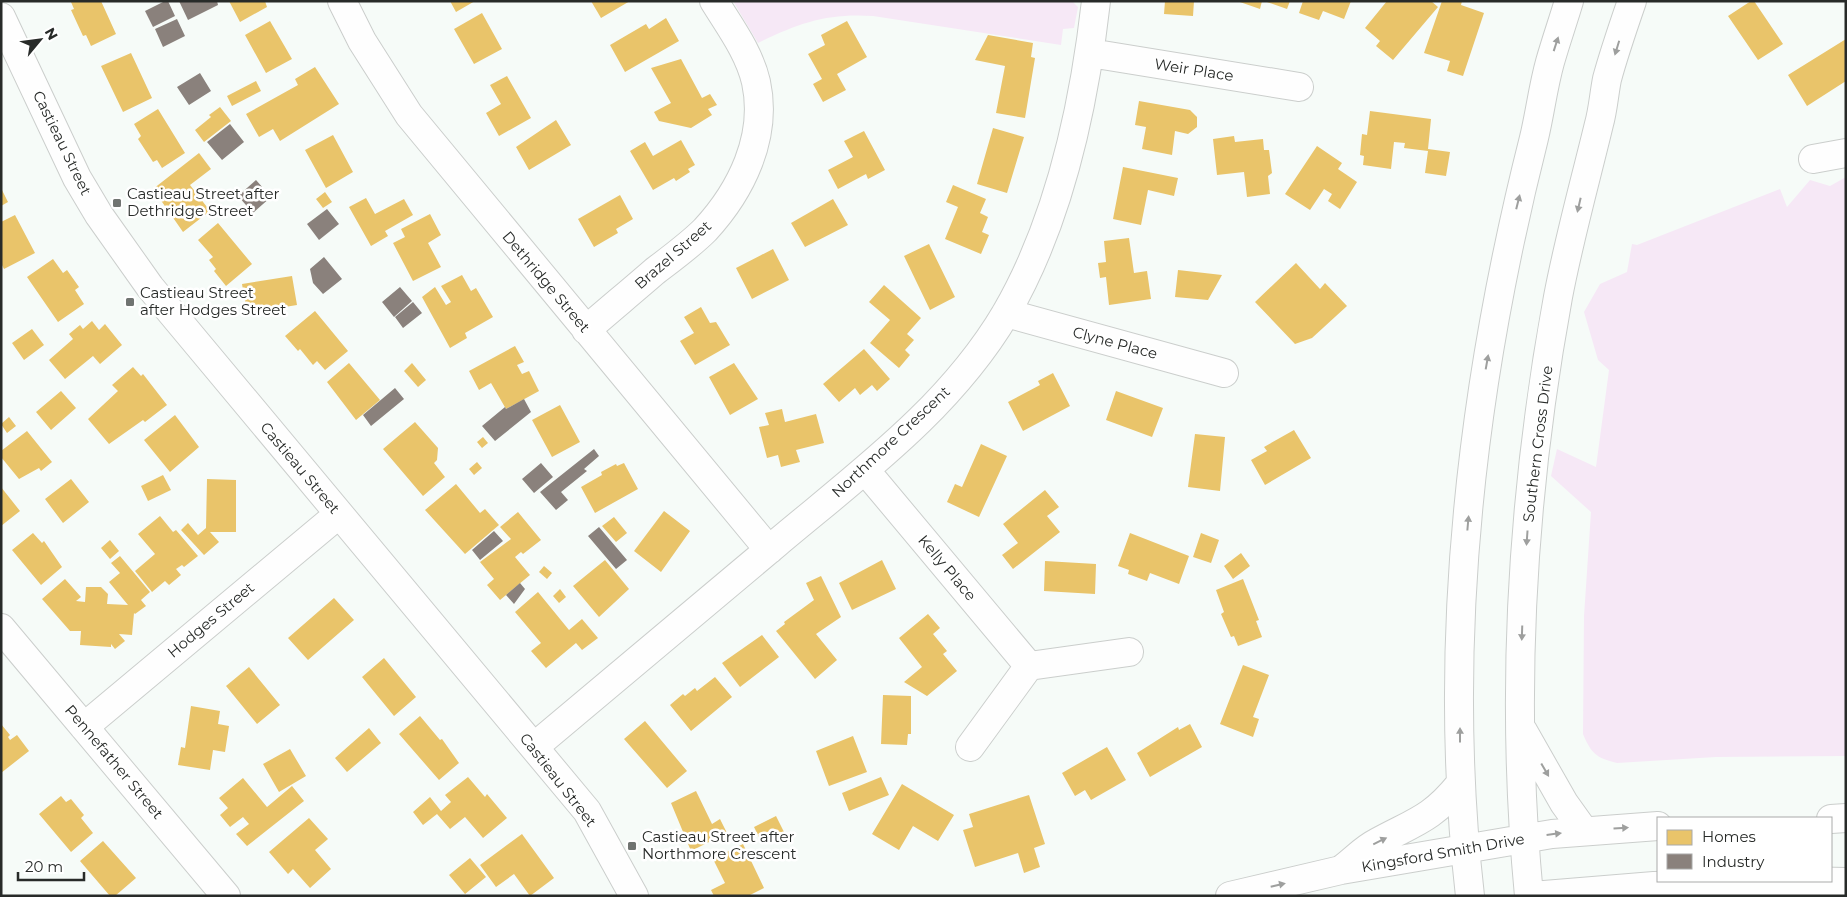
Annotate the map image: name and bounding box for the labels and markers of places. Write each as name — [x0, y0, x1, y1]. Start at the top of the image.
place label: Castieau Street after Dethridge Street — [127, 184, 280, 220]
marker: Castieau Street after Dethridge Street — [111, 197, 123, 209]
place label: Castieau Street after Hodges Street — [140, 283, 286, 319]
marker: Castieau Street after Hodges Street — [124, 296, 136, 308]
place label: Castieau Street after Northmore Crescent — [642, 827, 797, 863]
marker: Castieau Street after Northmore Crescent — [626, 840, 638, 852]

